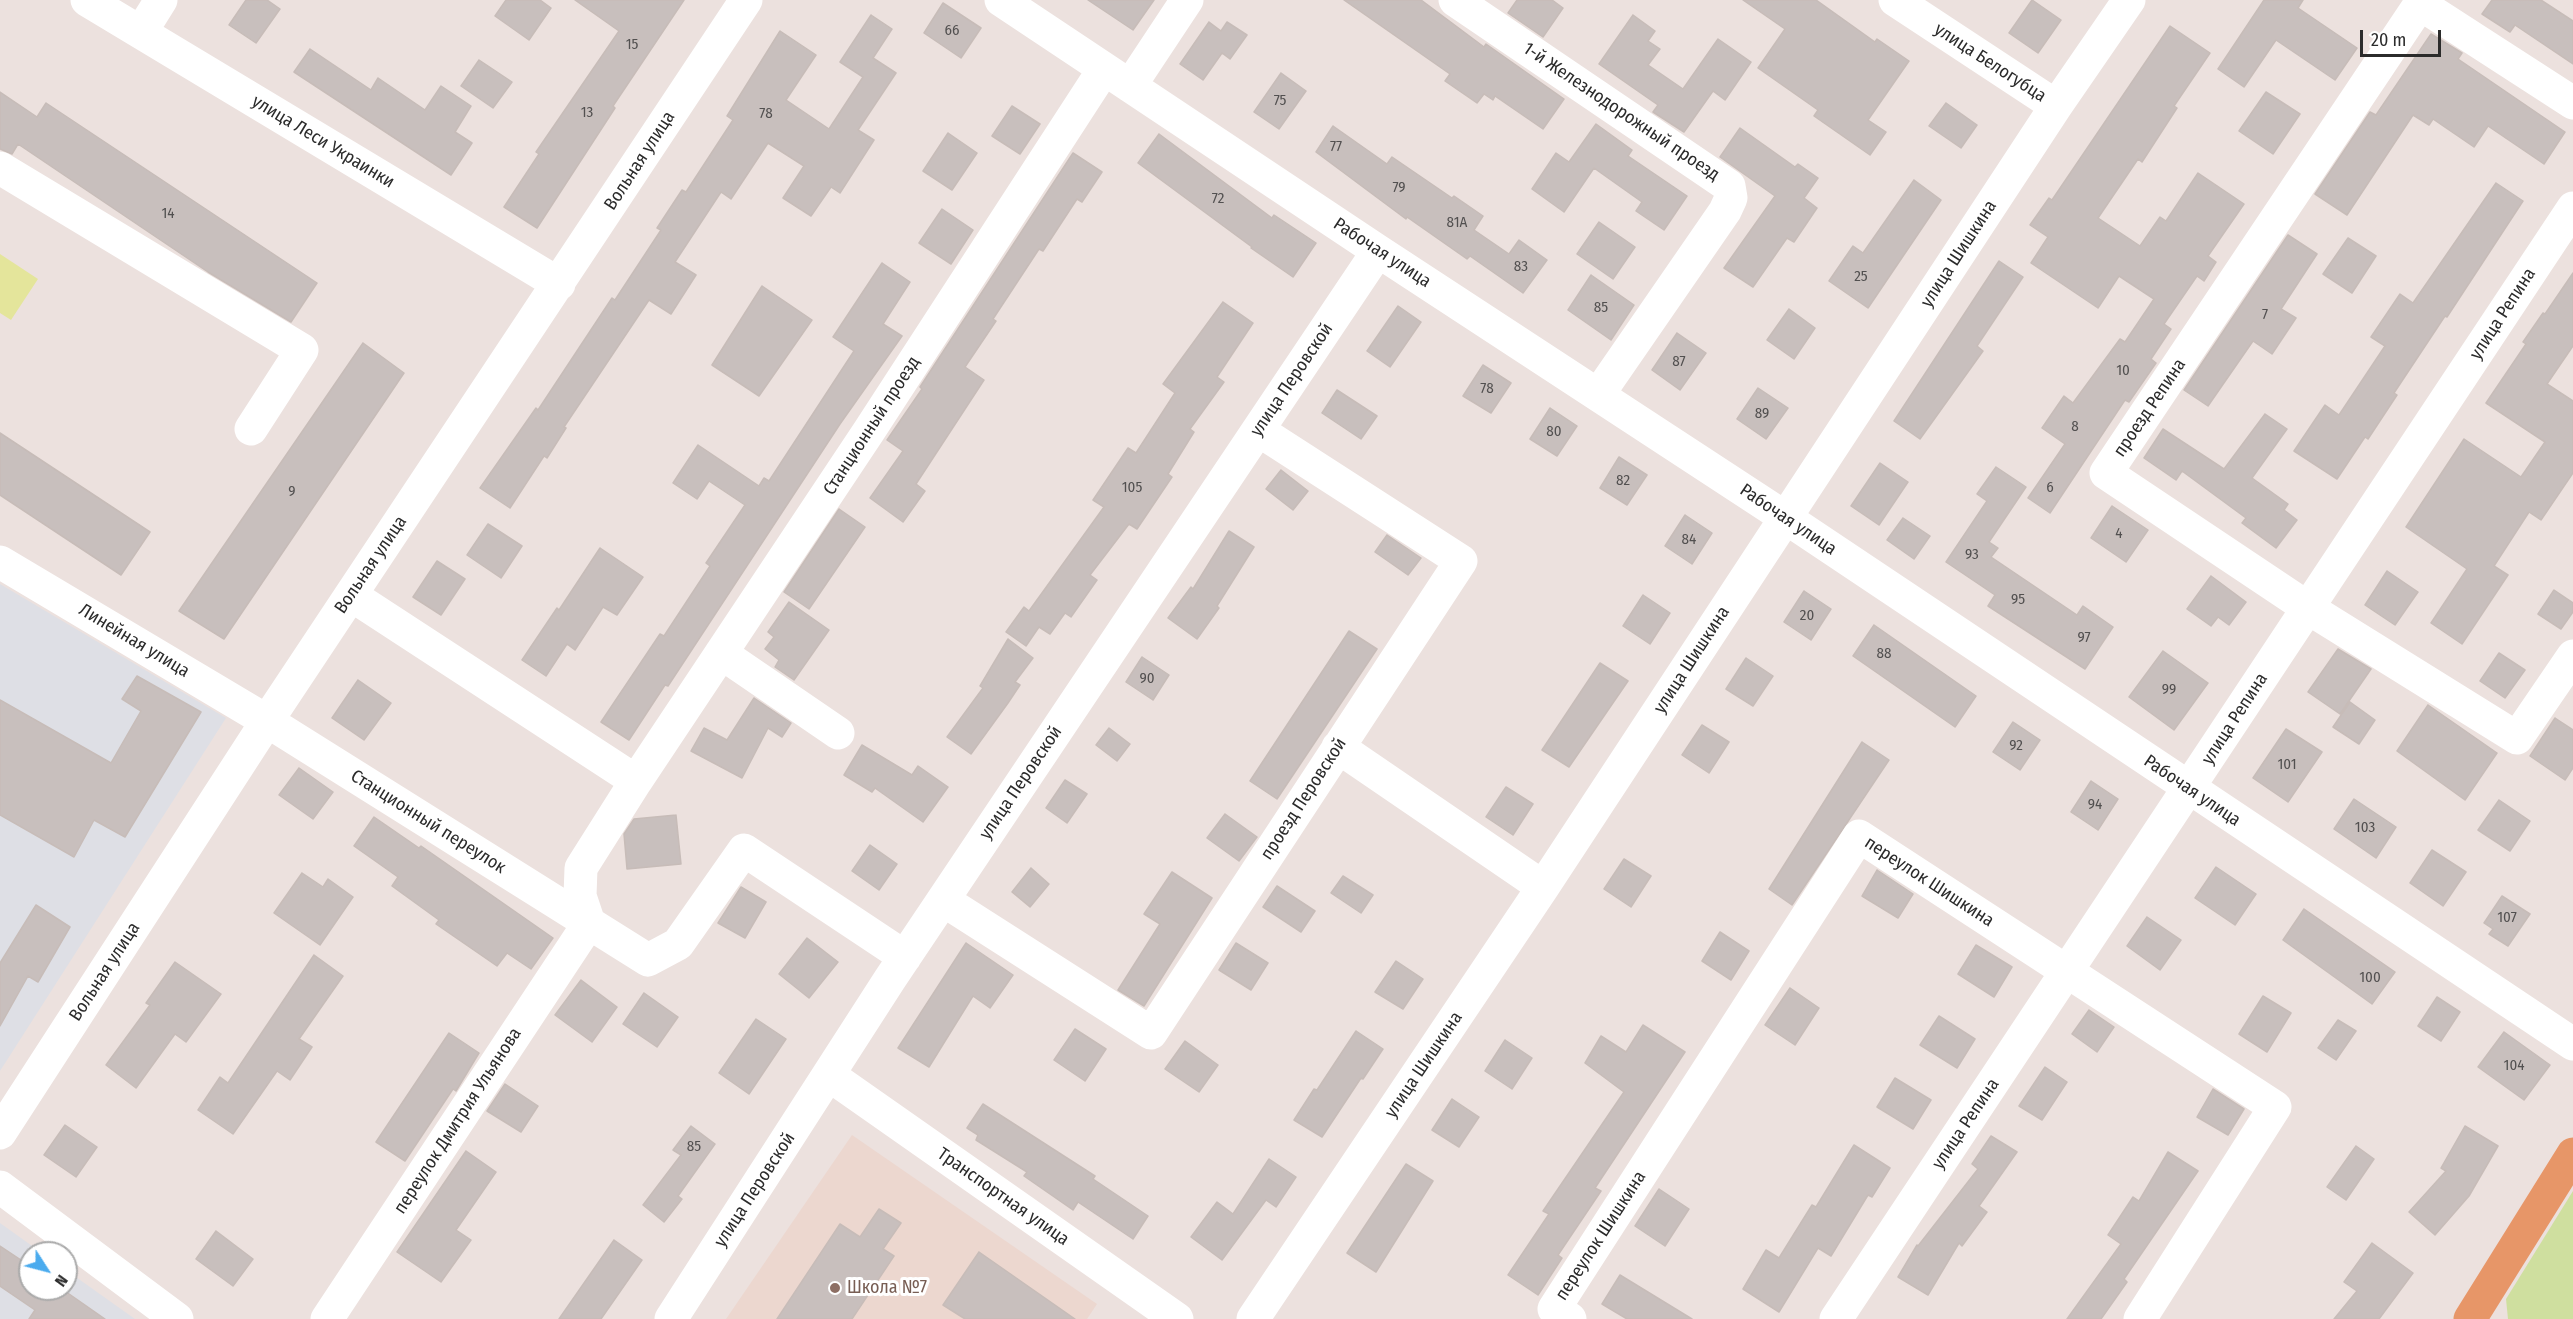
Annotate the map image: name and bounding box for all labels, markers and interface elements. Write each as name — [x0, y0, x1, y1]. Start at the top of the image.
scale bar — [2363, 18, 2444, 56]
street label: улица Белогубца — [1930, 19, 2050, 107]
house number: 66 — [945, 22, 959, 40]
text: 20 m — [2371, 29, 2406, 51]
house number: 15 — [626, 36, 638, 54]
street label: 1-й Железнодорожный проезд — [1519, 38, 1723, 186]
street label: улица Леси Украинки — [248, 91, 398, 193]
house number: 75 — [1274, 92, 1286, 110]
house number: 13 — [581, 104, 593, 122]
house number: 78 — [759, 105, 773, 123]
street label: Вольная улица — [600, 108, 680, 214]
house number: 77 — [1330, 138, 1342, 156]
house number: 79 — [1392, 179, 1406, 197]
house number: 72 — [1212, 190, 1224, 208]
street label: улица Шишкина — [1916, 196, 2002, 312]
house number: 14 — [161, 205, 175, 223]
street label: Рабочая улица — [1329, 213, 1435, 293]
house number: 81А — [1447, 214, 1467, 232]
house number: 83 — [1514, 258, 1528, 276]
street label: улица Репина — [2465, 264, 2541, 364]
house number: 25 — [1854, 268, 1868, 286]
house number: 85 — [1594, 299, 1608, 317]
house number: 7 — [2262, 306, 2268, 324]
street label: улица Перовской — [1246, 319, 1338, 441]
street label: Станционный проезд — [819, 353, 925, 499]
house number: 87 — [1672, 353, 1686, 371]
street label: проезд Репина — [2109, 355, 2191, 461]
house number: 10 — [2116, 362, 2130, 380]
house number: 78 — [1480, 380, 1494, 398]
house number: 89 — [1755, 405, 1769, 423]
house number: 8 — [2071, 418, 2079, 436]
house number: 80 — [1546, 423, 1562, 441]
house number: 82 — [1616, 472, 1630, 490]
house number: 105 — [1122, 479, 1142, 497]
house number: 6 — [2046, 479, 2054, 497]
street label: Рабочая улица — [1736, 480, 1840, 560]
house number: 9 — [288, 483, 296, 501]
street label: Вольная улица — [330, 512, 412, 618]
house number: 4 — [2115, 525, 2123, 543]
house number: 84 — [1682, 531, 1696, 549]
house number: 93 — [1965, 546, 1979, 564]
house number: 95 — [2011, 591, 2025, 609]
street label: Линейная улица — [75, 600, 193, 682]
street label: улица Шишкина — [1649, 602, 1735, 718]
house number: 20 — [1800, 607, 1814, 625]
house number: 97 — [2077, 629, 2091, 647]
house number: 88 — [1877, 645, 1891, 663]
street label: улица Репина — [2197, 669, 2273, 769]
house number: 90 — [1139, 670, 1155, 688]
house number: 99 — [2162, 681, 2176, 699]
street label: улица Перовской — [975, 722, 1067, 844]
street label: проезд Перовской — [1257, 734, 1351, 864]
house number: 92 — [2009, 737, 2023, 755]
street label: Рабочая улица — [2140, 751, 2244, 831]
house number: 101 — [2277, 756, 2297, 774]
street label: Станционный переулок — [346, 765, 510, 879]
house number: 94 — [2088, 796, 2102, 814]
house number: 103 — [2355, 819, 2375, 837]
street label: переулок Шишкина — [1860, 832, 1998, 932]
house number: 107 — [2497, 909, 2517, 927]
street label: Вольная улица — [65, 919, 145, 1025]
house number: 100 — [2359, 969, 2381, 987]
street label: улица Шишкина — [1381, 1008, 1467, 1122]
street label: переулок Дмитрия Ульянова — [390, 1024, 526, 1218]
house number: 104 — [2504, 1057, 2524, 1075]
street label: улица Репина — [1928, 1075, 2004, 1173]
street label: улица Перовской — [710, 1129, 800, 1251]
house number: 85 — [687, 1138, 701, 1156]
street label: Транспортная улица — [933, 1143, 1073, 1251]
street label: переулок Шишкина — [1551, 1167, 1651, 1305]
north arrow — [18, 1241, 78, 1301]
text: N — [51, 1271, 72, 1290]
place label: Школа №7 — [847, 1277, 927, 1299]
marker: Школа №7 — [828, 1281, 842, 1295]

